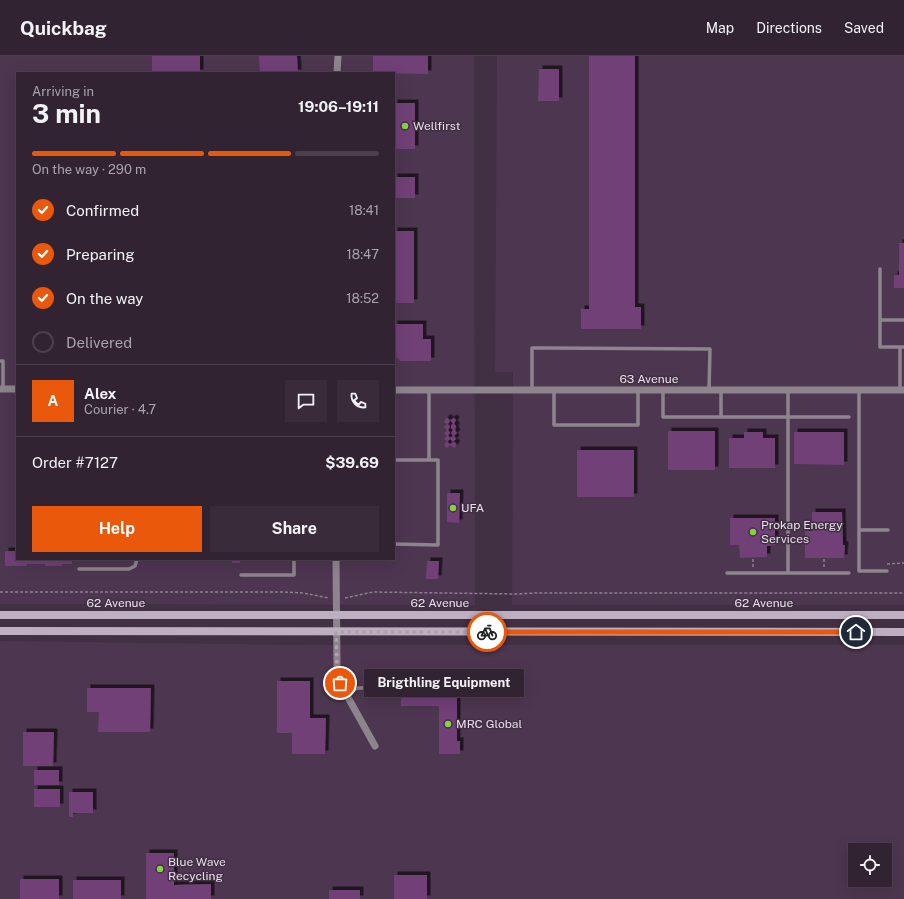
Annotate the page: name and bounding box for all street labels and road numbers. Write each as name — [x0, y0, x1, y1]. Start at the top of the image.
street label: 63 Avenue — [619, 372, 679, 386]
street label: 62 Avenue — [87, 596, 146, 610]
street label: 62 Avenue — [411, 596, 470, 610]
street label: 62 Avenue — [735, 596, 794, 610]

